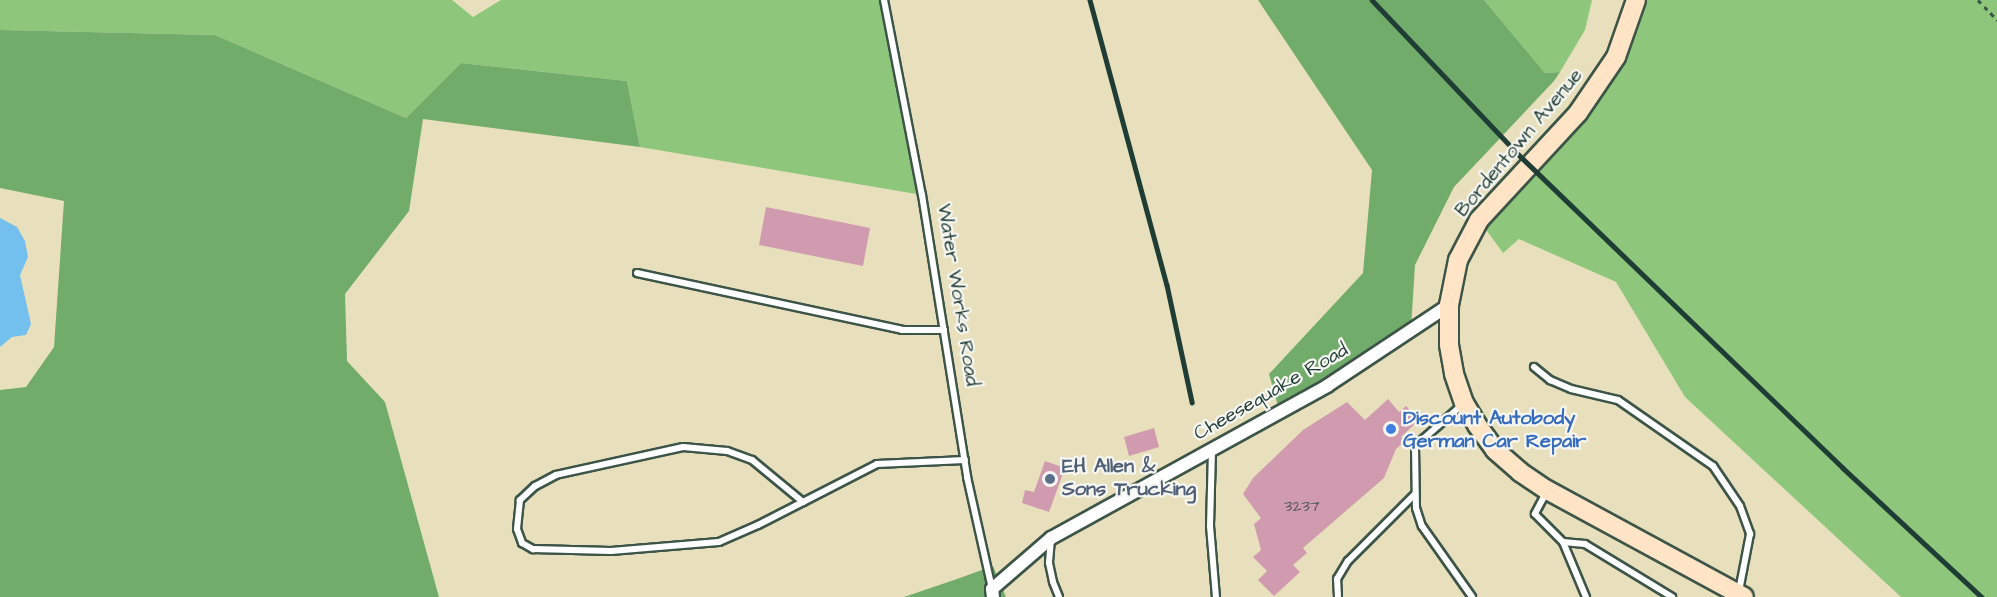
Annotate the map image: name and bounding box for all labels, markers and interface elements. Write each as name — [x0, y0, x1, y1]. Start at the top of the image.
street label: Bordentown Avenue — [1450, 64, 1588, 222]
street label: Water Works Road — [932, 202, 984, 388]
street label: Cheesequake Road — [1190, 338, 1352, 446]
place label: Discount Autobody German Car Repair — [1403, 406, 1586, 453]
marker: Discount Autobody German Car Repair — [1384, 422, 1398, 436]
place label: EH Allen & Sons Trucking — [1062, 455, 1196, 502]
marker: EH Allen & Sons Trucking — [1043, 472, 1057, 486]
house number: 3237 — [1284, 496, 1320, 516]

